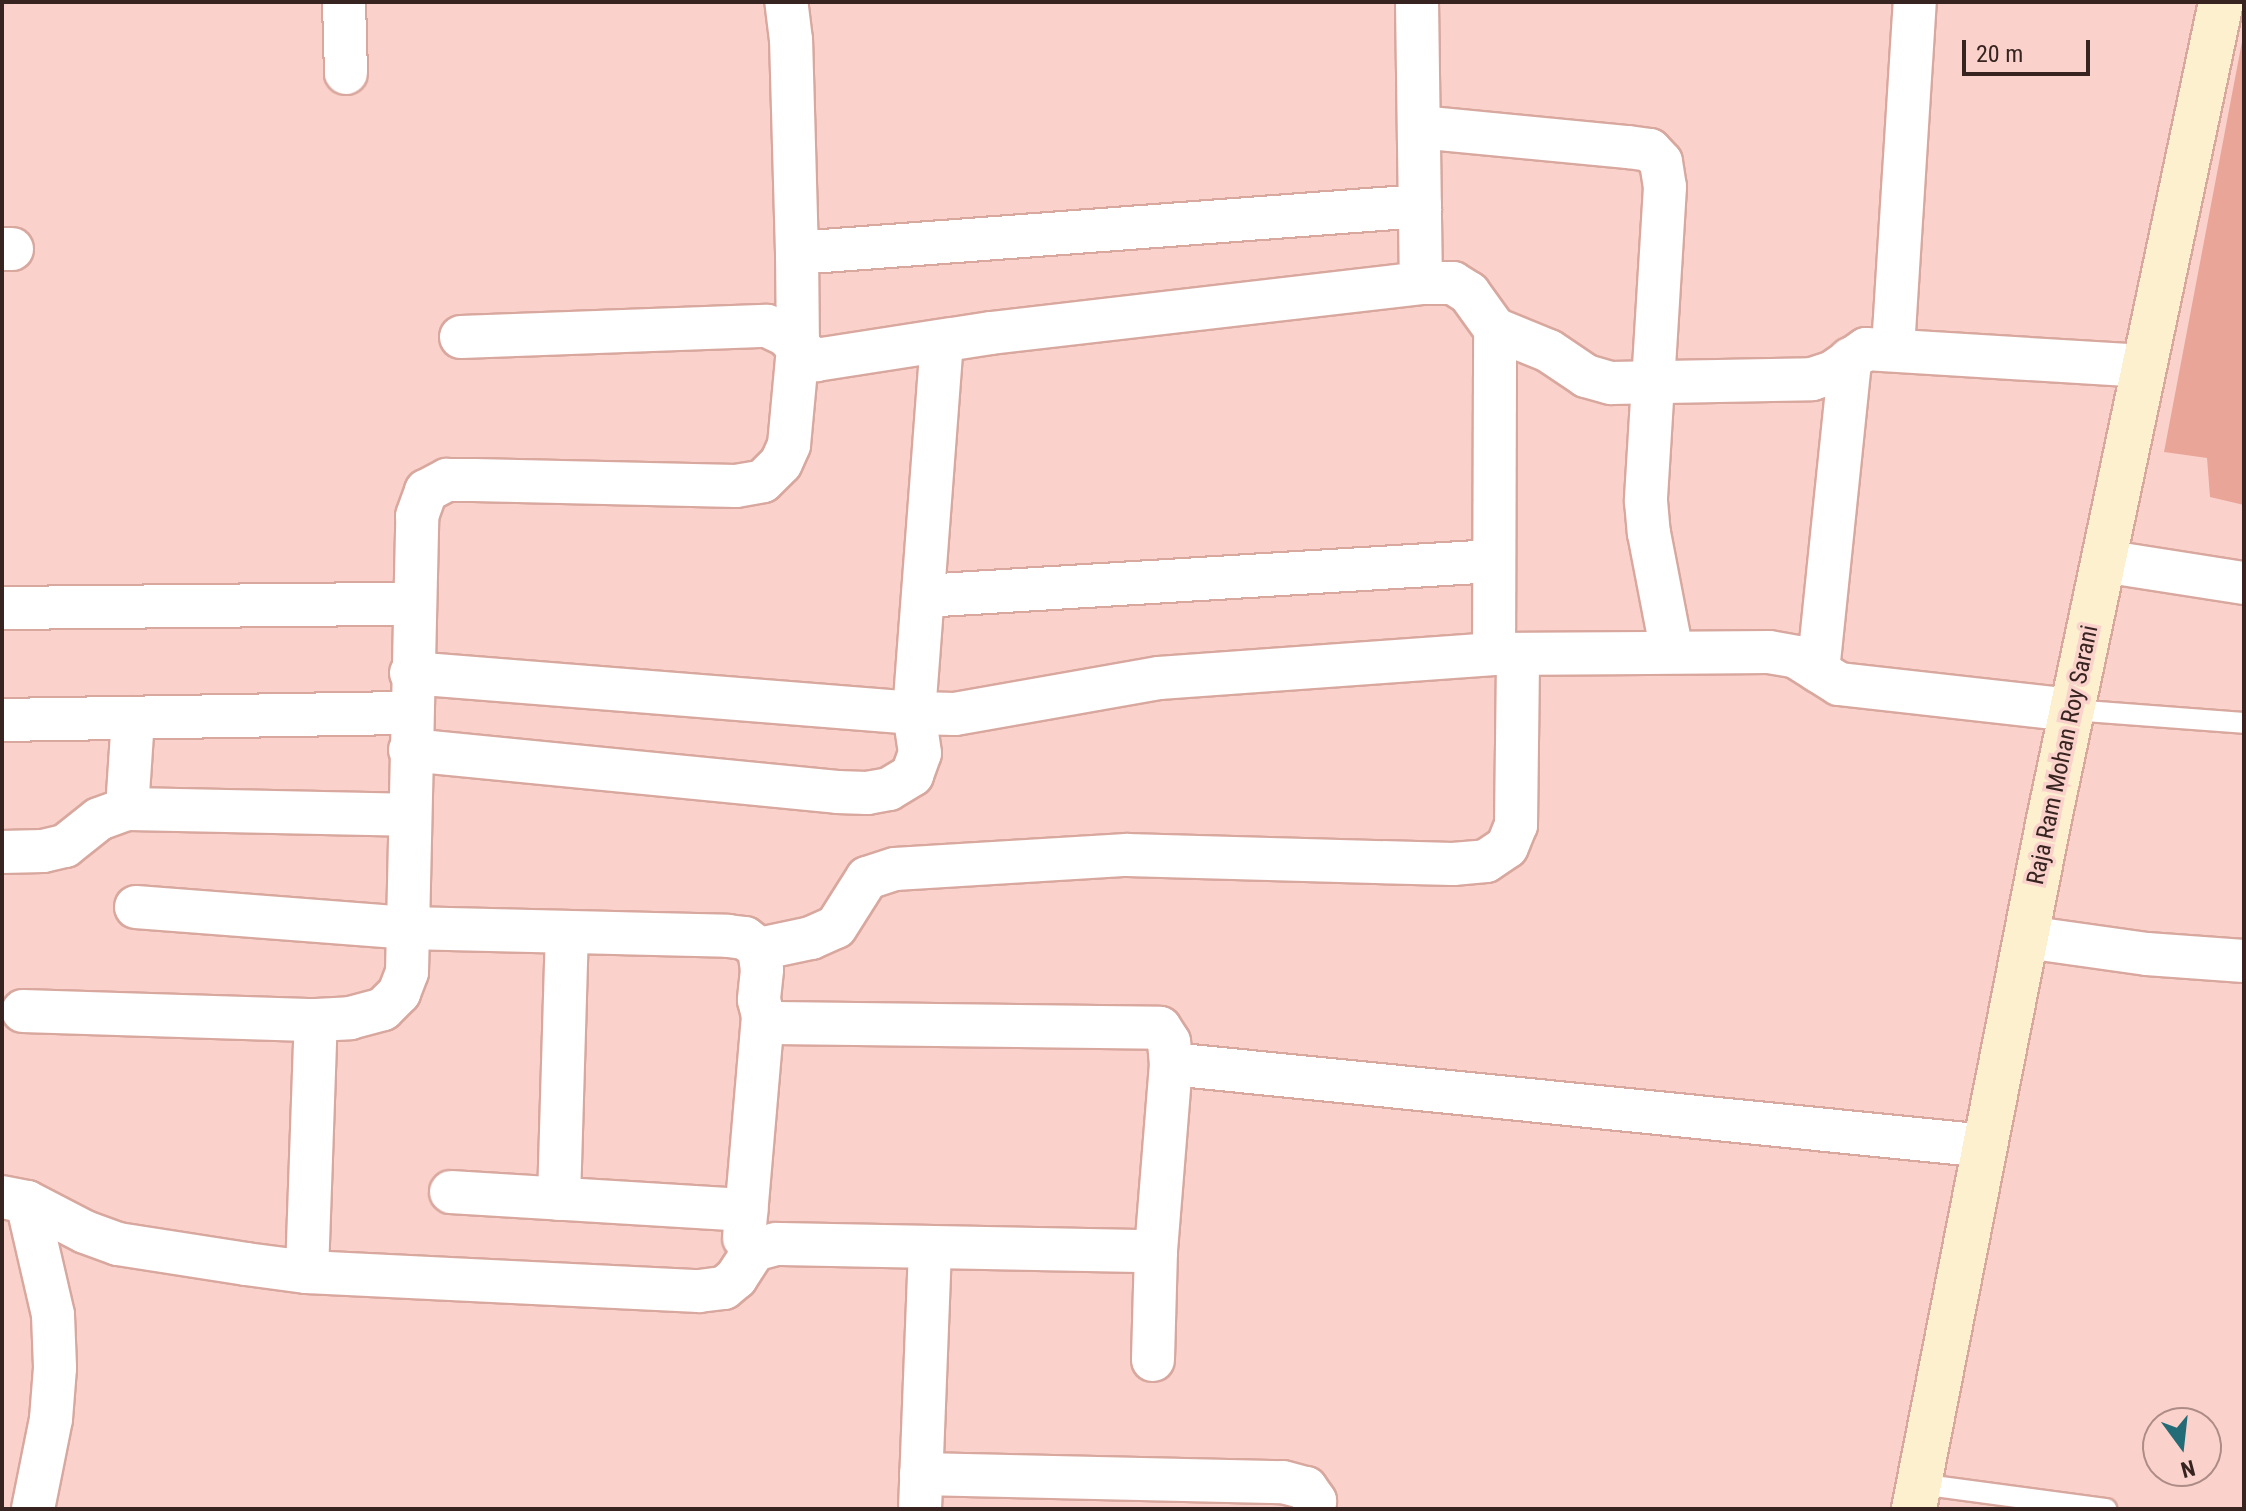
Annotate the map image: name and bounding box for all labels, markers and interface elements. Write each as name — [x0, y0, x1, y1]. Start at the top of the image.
scale bar — [1966, 24, 2094, 74]
text: 20 m — [1976, 40, 2023, 68]
street label: Raja Ram Mohan Roy Sarani — [2021, 623, 2105, 887]
north arrow — [2142, 1407, 2222, 1487]
text: N — [2178, 1455, 2198, 1483]

